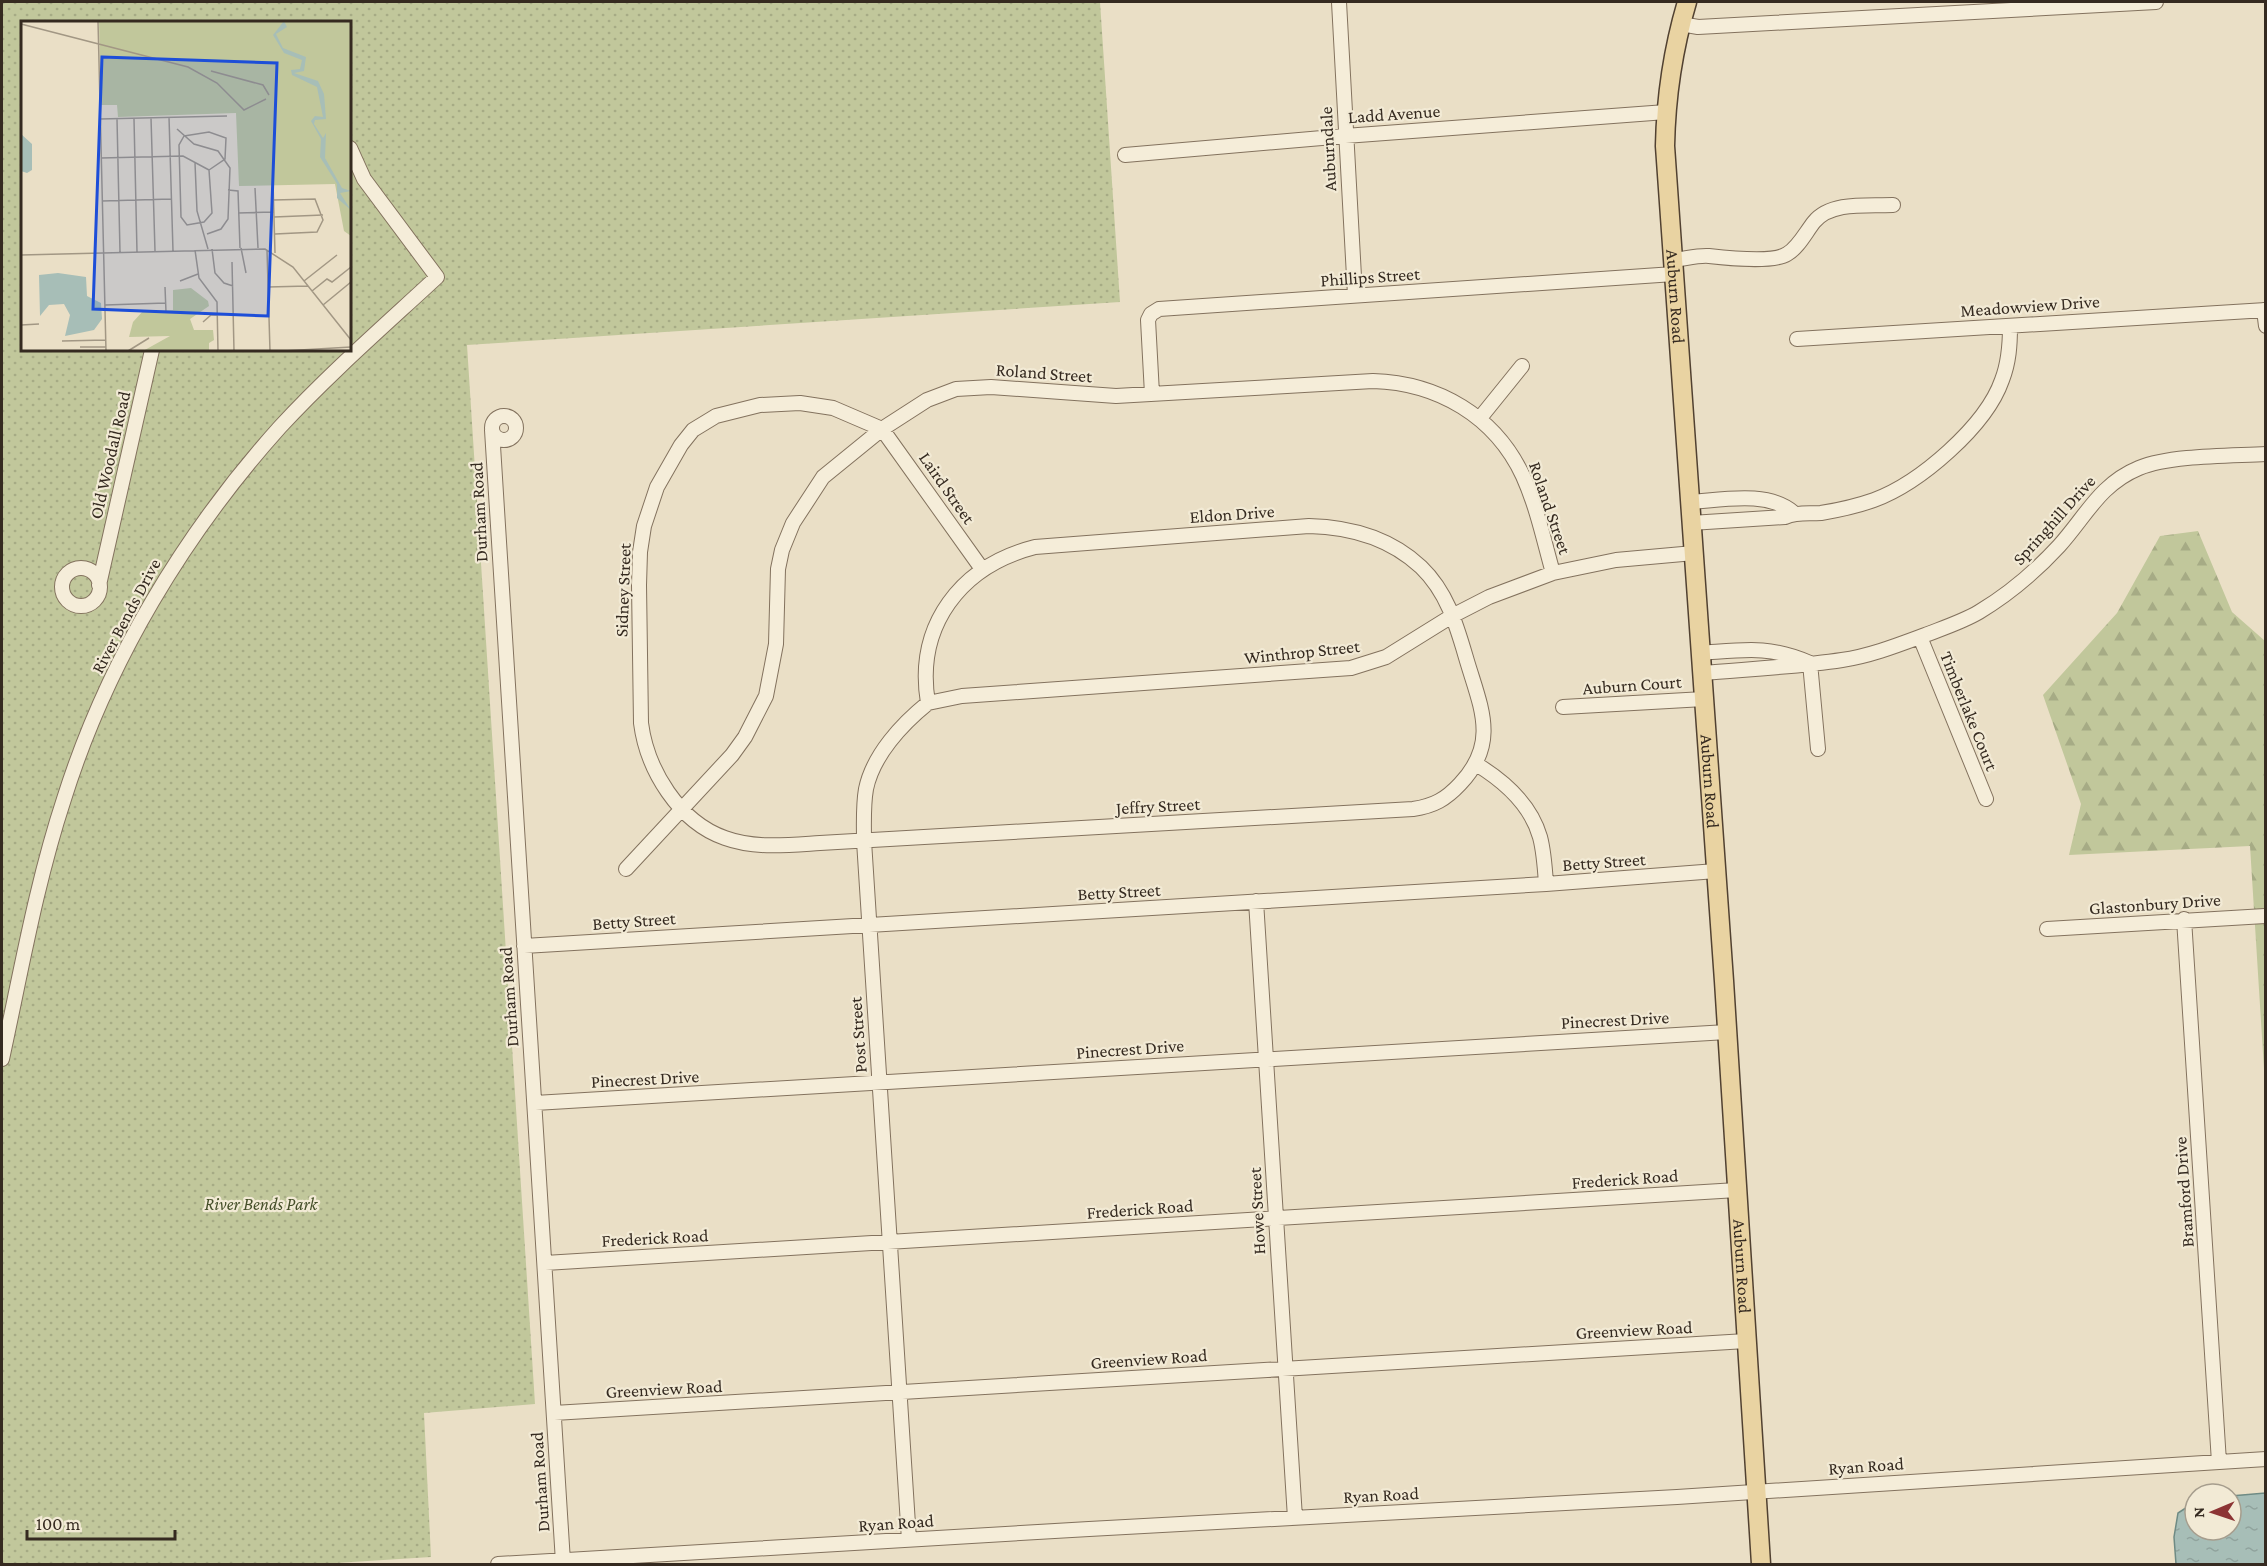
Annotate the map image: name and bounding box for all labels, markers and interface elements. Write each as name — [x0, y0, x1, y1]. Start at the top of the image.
inset map — [21, 21, 351, 351]
street label: Ladd Avenue — [1347, 101, 1441, 127]
street label: Auburndale — [1316, 106, 1340, 192]
street label: Auburn Road — [1662, 249, 1689, 345]
street label: Phillips Street — [1320, 263, 1421, 290]
street label: Meadowview Drive — [1960, 291, 2100, 321]
street label: Roland Street — [995, 360, 1094, 386]
street label: Old Woodall Road — [86, 389, 135, 521]
street label: Laird Street — [915, 448, 980, 529]
street label: Roland Street — [1525, 459, 1575, 558]
street label: Durham Road — [466, 461, 492, 563]
street label: Springhill Drive — [2009, 471, 2100, 569]
street label: Eldon Drive — [1189, 501, 1275, 527]
street label: Sidney Street — [611, 542, 635, 637]
street label: River Bends Drive — [87, 555, 165, 677]
street label: Winthrop Street — [1243, 636, 1362, 668]
street label: Timberlake Court — [1936, 649, 2002, 774]
street label: Auburn Court — [1582, 671, 1683, 698]
street label: Auburn Road — [1697, 734, 1723, 830]
street label: Jeffry Street — [1113, 794, 1202, 818]
street label: Betty Street — [1562, 849, 1647, 875]
street label: Betty Street — [1077, 880, 1162, 904]
street label: Glastonbury Drive — [2088, 889, 2222, 919]
street label: Betty Street — [592, 908, 677, 934]
street label: Durham Road — [495, 946, 522, 1048]
street label: Post Street — [845, 995, 871, 1074]
street label: Pinecrest Drive — [1560, 1007, 1670, 1033]
street label: Pinecrest Drive — [1075, 1035, 1185, 1063]
street label: Pinecrest Drive — [590, 1066, 700, 1092]
street label: Bramford Drive — [2170, 1136, 2198, 1248]
street label: Frederick Road — [1571, 1165, 1680, 1193]
street label: Howe Street — [1245, 1166, 1269, 1255]
park label: River Bends Park — [205, 1194, 319, 1214]
street label: Frederick Road — [1086, 1195, 1195, 1223]
street label: Auburn Road — [1729, 1219, 1755, 1314]
street label: Frederick Road — [601, 1225, 709, 1251]
street label: Greenview Road — [1575, 1317, 1693, 1343]
street label: Greenview Road — [1090, 1345, 1209, 1373]
street label: Greenview Road — [605, 1376, 723, 1402]
street label: Durham Road — [526, 1431, 553, 1533]
street label: Ryan Road — [1828, 1453, 1905, 1479]
north arrow — [2183, 1482, 2243, 1542]
street label: Ryan Road — [1343, 1483, 1420, 1507]
scale bar — [27, 1503, 176, 1541]
text: N — [2190, 1507, 2207, 1518]
street label: Ryan Road — [858, 1510, 935, 1536]
text: 100 m — [36, 1514, 81, 1534]

